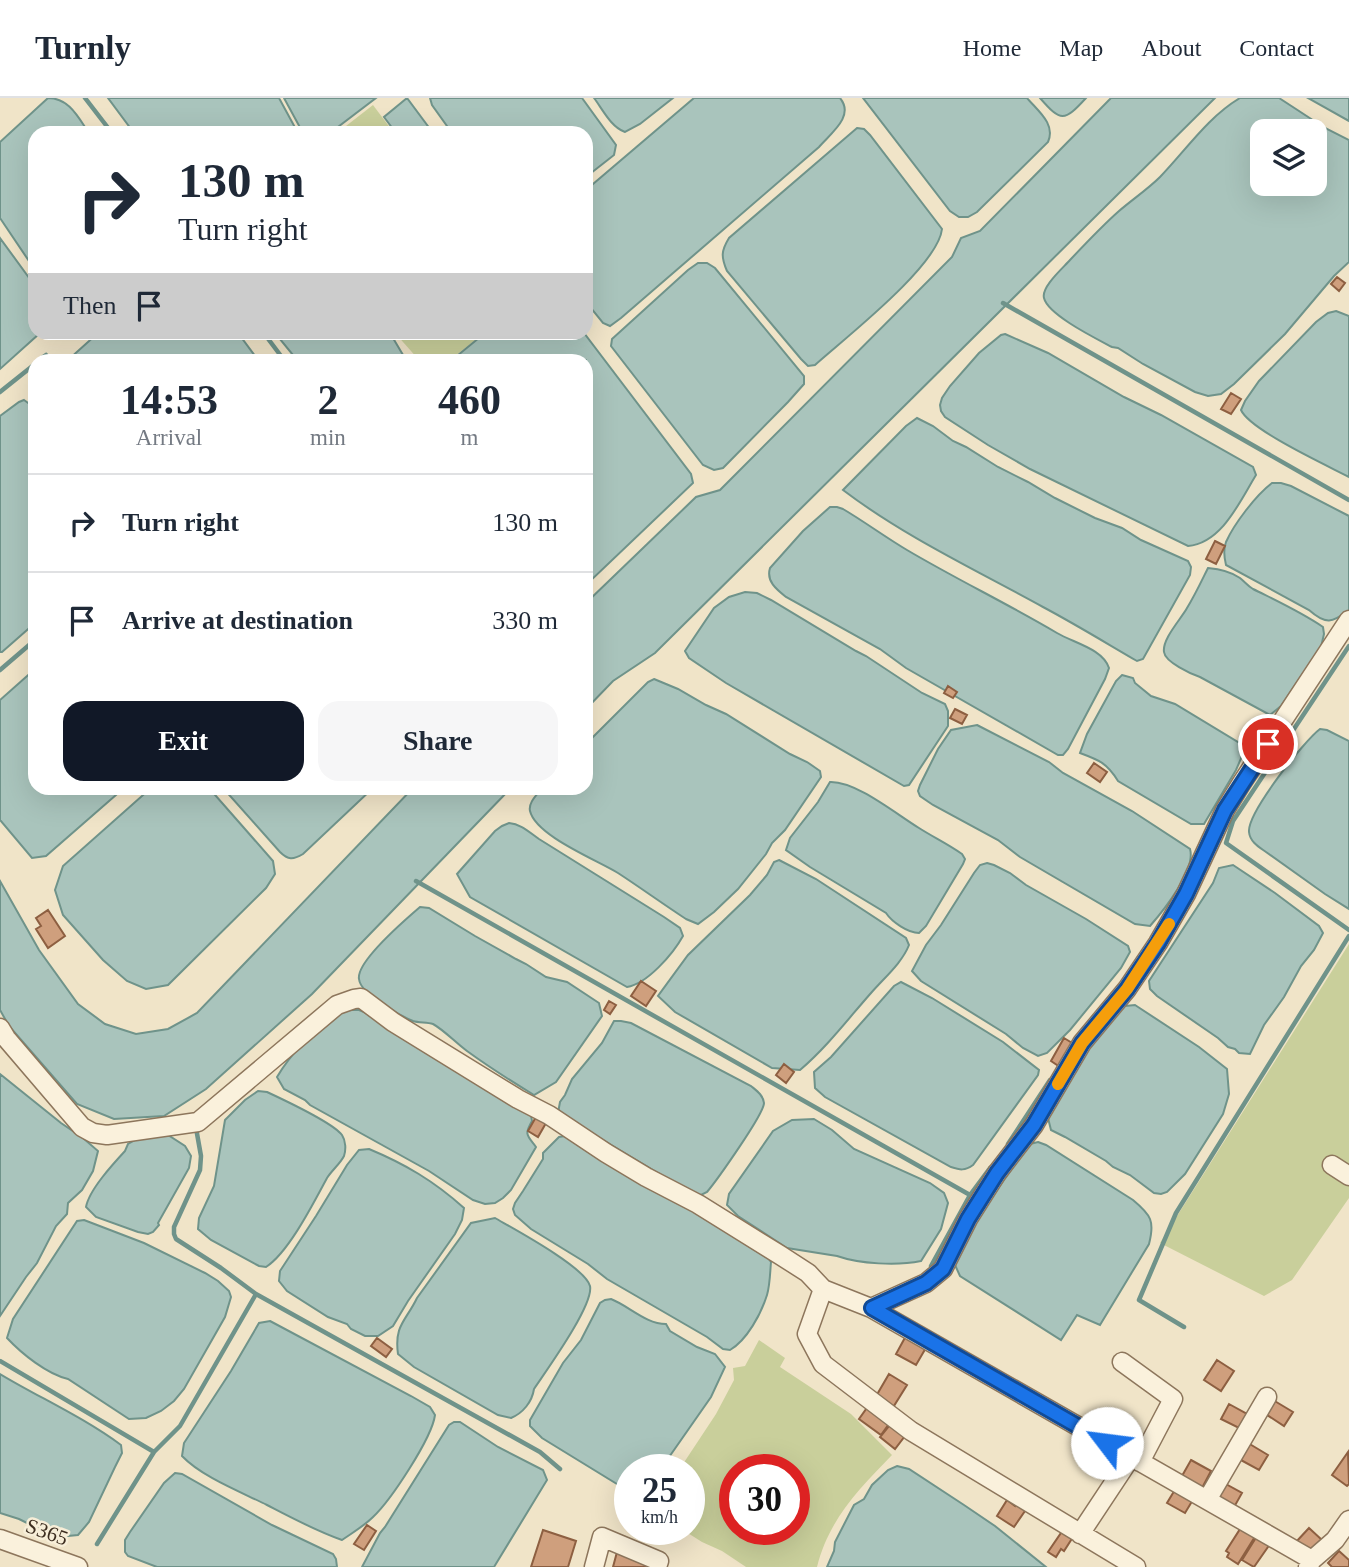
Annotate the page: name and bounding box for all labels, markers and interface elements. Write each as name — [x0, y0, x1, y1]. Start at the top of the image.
text: Turnly — [35, 30, 131, 66]
text: Home — [963, 35, 1021, 61]
text: Map — [1059, 35, 1103, 61]
text: About — [1141, 35, 1201, 61]
text: Contact — [1239, 35, 1314, 61]
map controls — [1250, 119, 1327, 196]
button: layers — [1250, 119, 1327, 196]
text: 130 m — [178, 153, 305, 208]
icon: right — [63, 154, 154, 245]
text: Turn right — [178, 211, 308, 247]
icon: arrive — [130, 287, 168, 325]
text: Then — [63, 291, 116, 320]
text: 14:53 — [120, 377, 218, 423]
text: 2 — [317, 377, 338, 423]
text: 460 — [438, 377, 501, 423]
text: Arrival — [136, 425, 202, 450]
text: min — [310, 425, 346, 450]
text: m — [460, 425, 478, 450]
icon: right — [63, 504, 101, 542]
text: Turn right — [122, 508, 239, 537]
text: 130 m — [492, 508, 558, 537]
icon: arrive — [63, 602, 101, 640]
text: Arrive at destination — [122, 606, 353, 635]
text: 330 m — [492, 606, 558, 635]
button: Exit — [63, 701, 304, 781]
button: Share — [318, 701, 558, 781]
pin — [1238, 714, 1298, 774]
icon: arrive — [1249, 725, 1287, 763]
position arrow — [1070, 1406, 1144, 1480]
speed limit sign: 30 — [719, 1454, 810, 1545]
text: 25 — [642, 1471, 677, 1510]
text: km/h — [641, 1507, 678, 1527]
street label: S365 — [23, 1513, 71, 1551]

